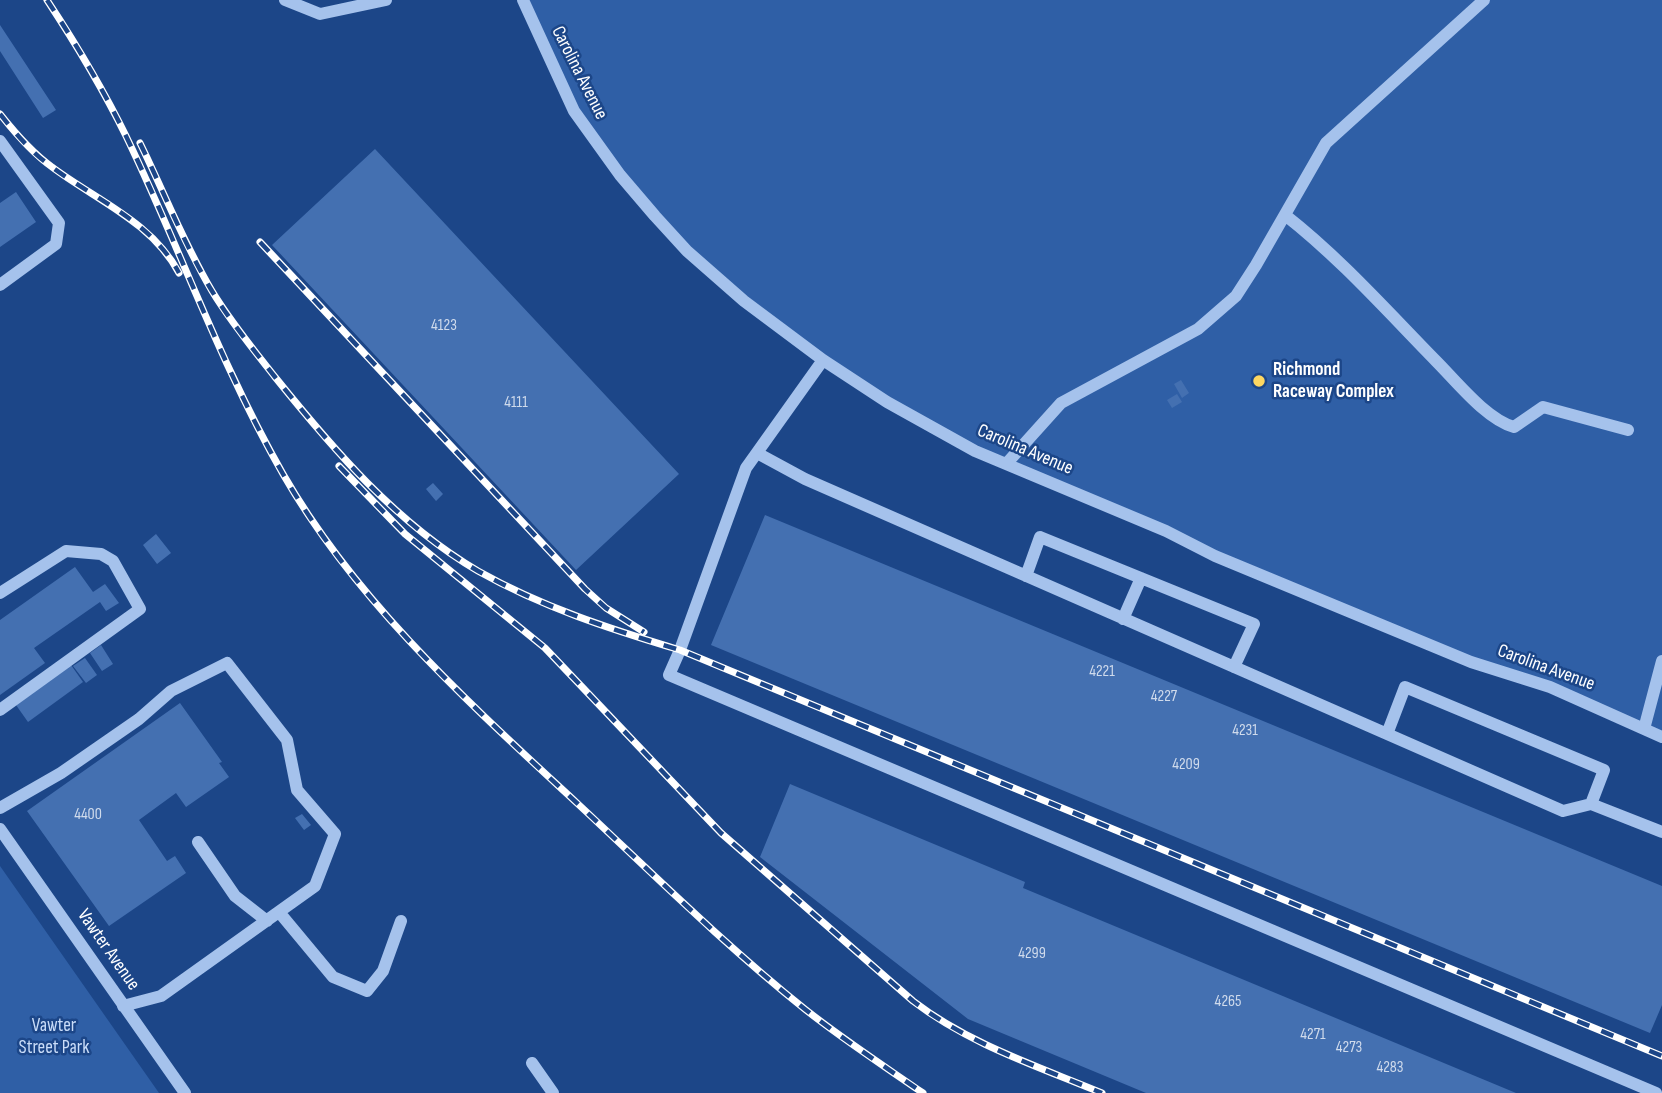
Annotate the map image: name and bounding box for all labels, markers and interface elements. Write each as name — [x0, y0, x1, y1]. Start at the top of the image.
street label: Carolina Avenue — [546, 23, 612, 123]
house number: 4123 — [431, 316, 457, 336]
place label: Richmond Raceway Complex — [1273, 359, 1394, 403]
marker: Richmond Raceway Complex — [1251, 373, 1267, 389]
house number: 4111 — [504, 393, 528, 413]
street label: Carolina Avenue — [974, 420, 1076, 480]
street label: Carolina Avenue — [1494, 640, 1598, 696]
house number: 4221 — [1089, 662, 1115, 682]
house number: 4227 — [1151, 687, 1177, 707]
house number: 4231 — [1232, 721, 1258, 741]
house number: 4209 — [1172, 755, 1200, 775]
house number: 4400 — [74, 805, 102, 825]
street label: Vawter Avenue — [72, 905, 144, 995]
house number: 4299 — [1018, 944, 1046, 964]
house number: 4265 — [1215, 992, 1241, 1012]
park label: Vawter Street Park — [19, 1015, 89, 1059]
house number: 4271 — [1300, 1025, 1326, 1045]
house number: 4273 — [1336, 1038, 1362, 1058]
house number: 4283 — [1376, 1058, 1404, 1078]

